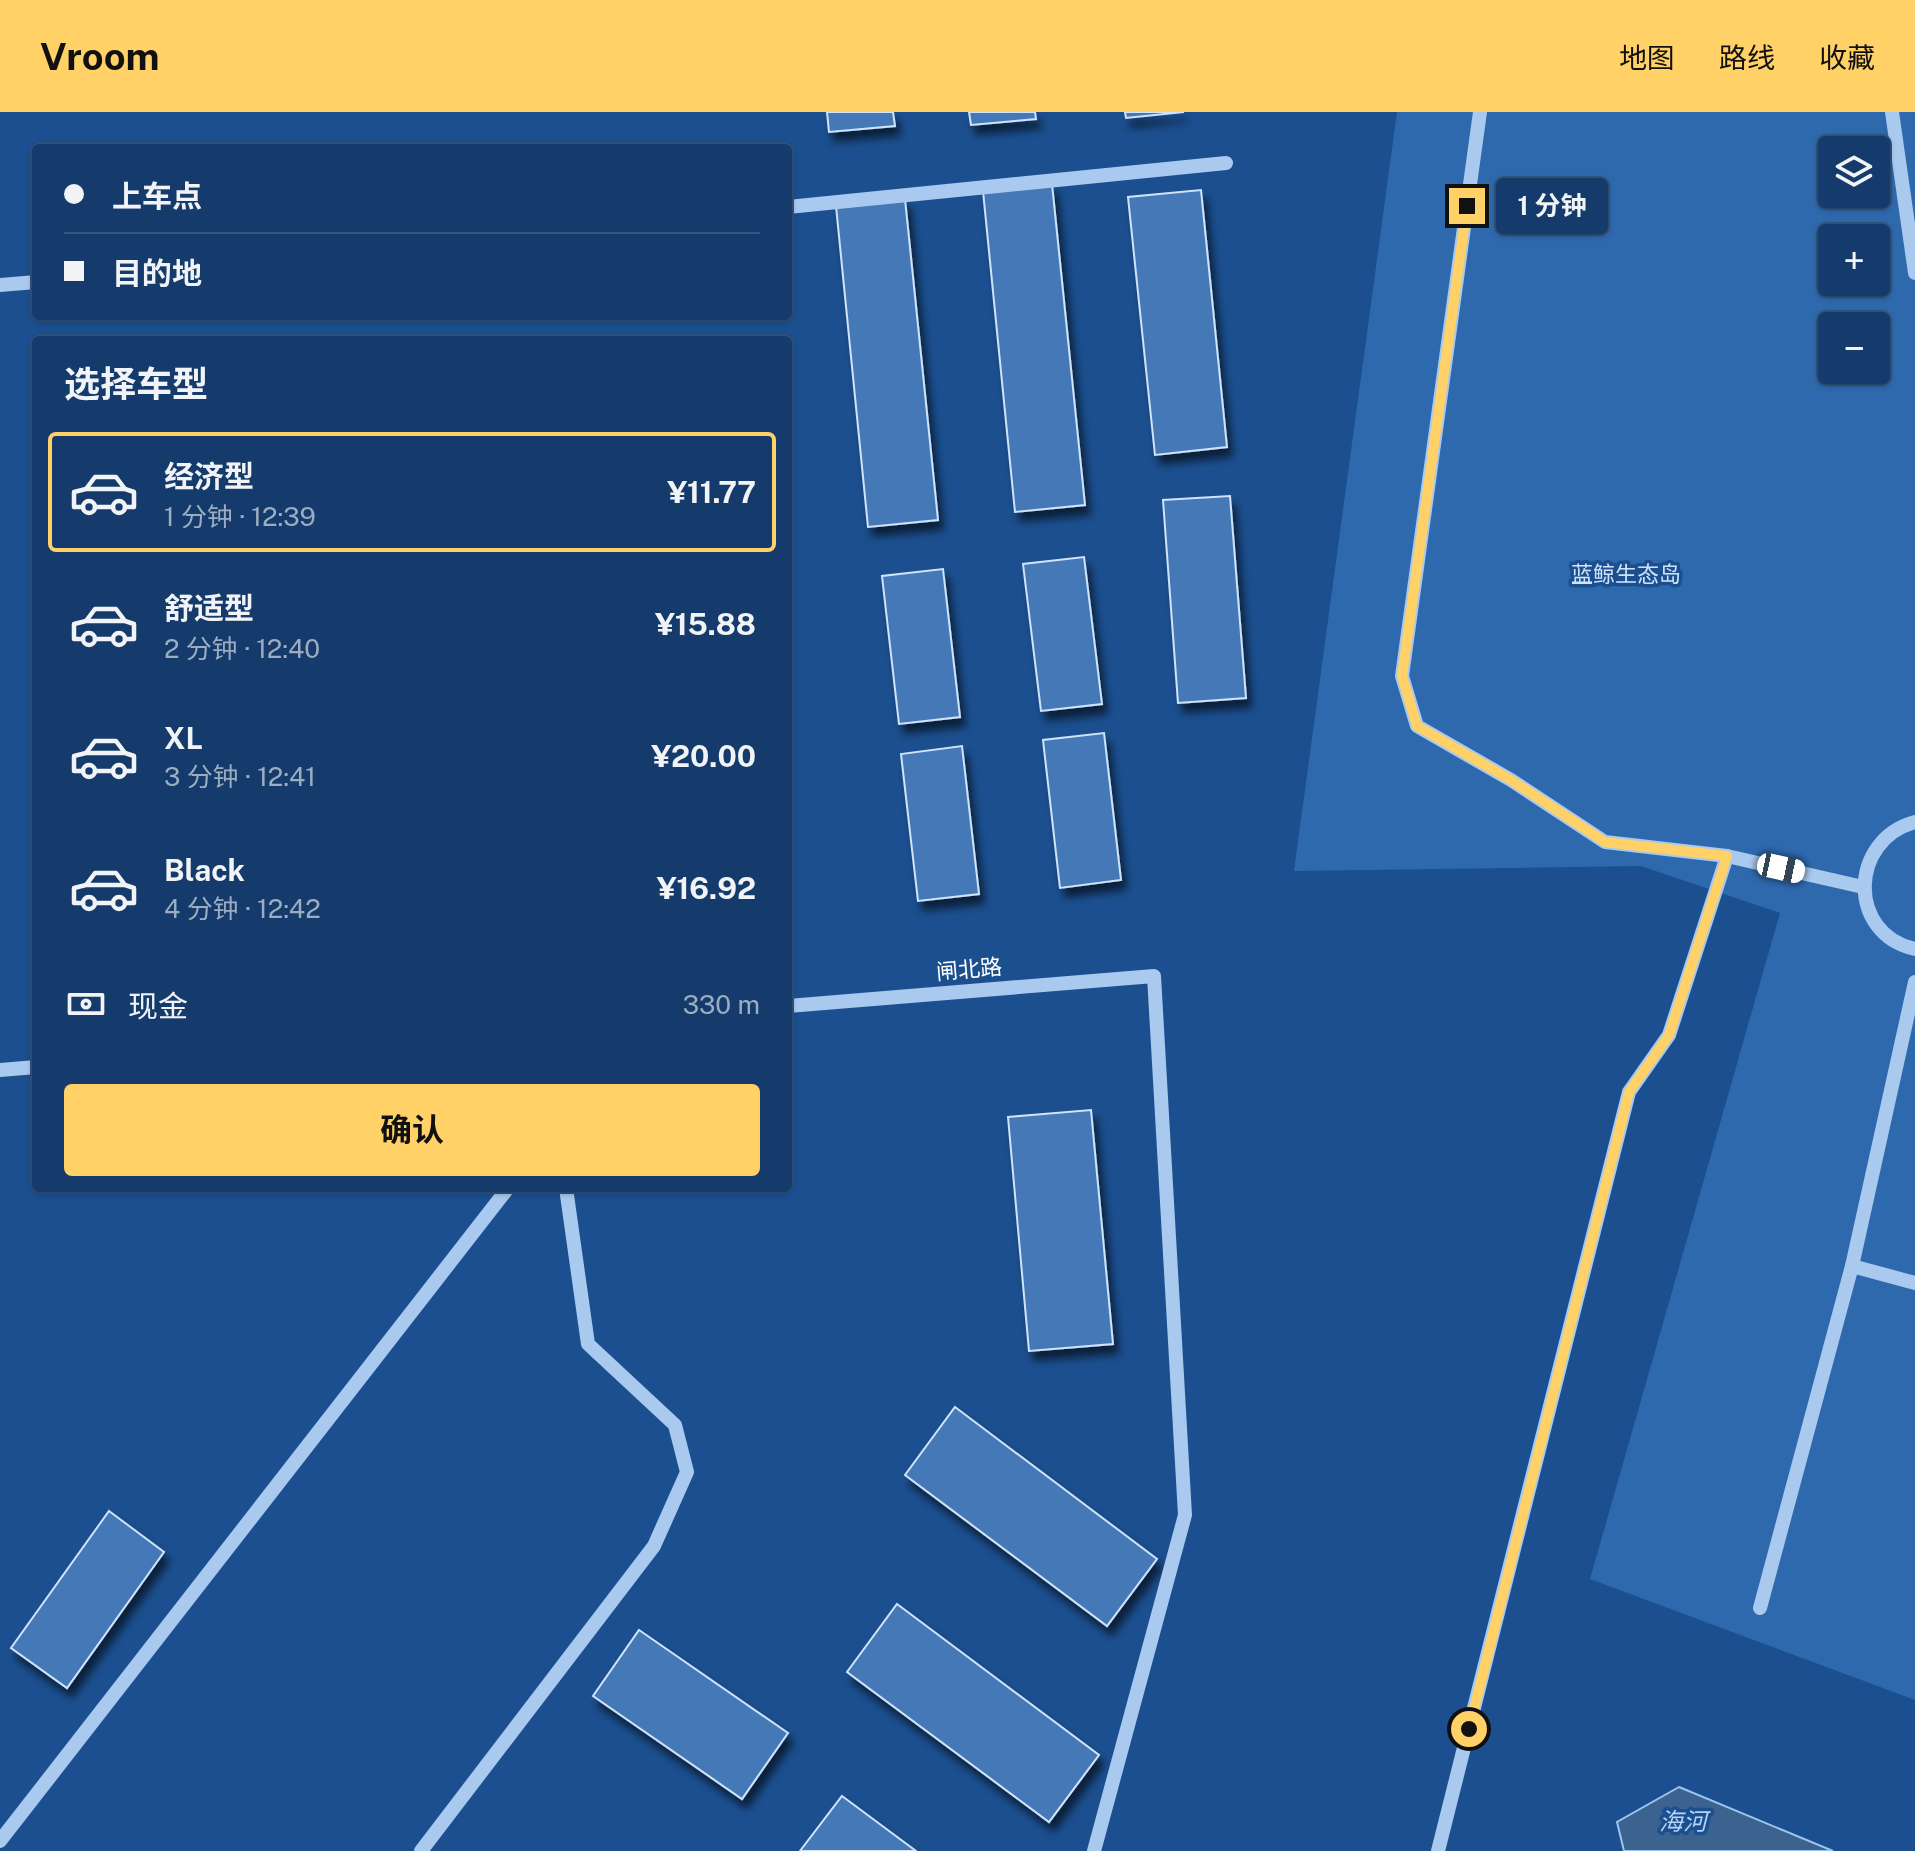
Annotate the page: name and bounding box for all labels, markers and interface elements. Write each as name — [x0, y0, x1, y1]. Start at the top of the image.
text: Vroom — [40, 34, 160, 79]
text: 地图 — [1619, 41, 1675, 74]
text: 路线 — [1719, 41, 1775, 74]
text: 收藏 — [1819, 41, 1875, 74]
map controls — [1818, 136, 1890, 384]
button: layers — [1818, 136, 1890, 208]
text: 上车点 — [112, 178, 202, 214]
callout: 1 分钟 — [1495, 178, 1607, 234]
route end — [1449, 188, 1485, 224]
text: 1 分钟 — [1518, 190, 1587, 221]
button: + — [1818, 224, 1890, 296]
text: 目的地 — [112, 255, 202, 291]
button: − — [1818, 312, 1890, 384]
text: 选择车型 — [64, 363, 208, 405]
icon: car — [68, 456, 140, 528]
text: 经济型 — [164, 458, 254, 494]
text: ¥11.77 — [667, 474, 756, 510]
text: 1 分钟 · 12:39 — [164, 501, 316, 532]
park label: 蓝鲸生态岛 — [1571, 561, 1681, 587]
icon: car — [68, 588, 140, 660]
text: 舒适型 — [164, 590, 254, 626]
text: ¥15.88 — [655, 606, 756, 642]
text: 2 分钟 · 12:40 — [164, 633, 320, 664]
icon: car — [68, 720, 140, 792]
text: XL — [164, 720, 203, 756]
text: ¥20.00 — [651, 738, 756, 774]
text: 3 分钟 · 12:41 — [164, 761, 316, 792]
car — [1755, 851, 1807, 885]
icon: car — [68, 852, 140, 924]
text: Black — [164, 852, 245, 888]
text: ¥16.92 — [657, 870, 756, 906]
text: 4 分钟 · 12:42 — [164, 893, 321, 924]
street label: 闸北路 — [935, 953, 1003, 985]
icon: cash — [64, 982, 108, 1026]
text: 现金 — [128, 988, 188, 1024]
text: 330 m — [683, 989, 760, 1020]
button: 确认 — [64, 1084, 760, 1176]
route start — [1451, 1711, 1487, 1747]
water label: 海河 — [1659, 1807, 1711, 1835]

